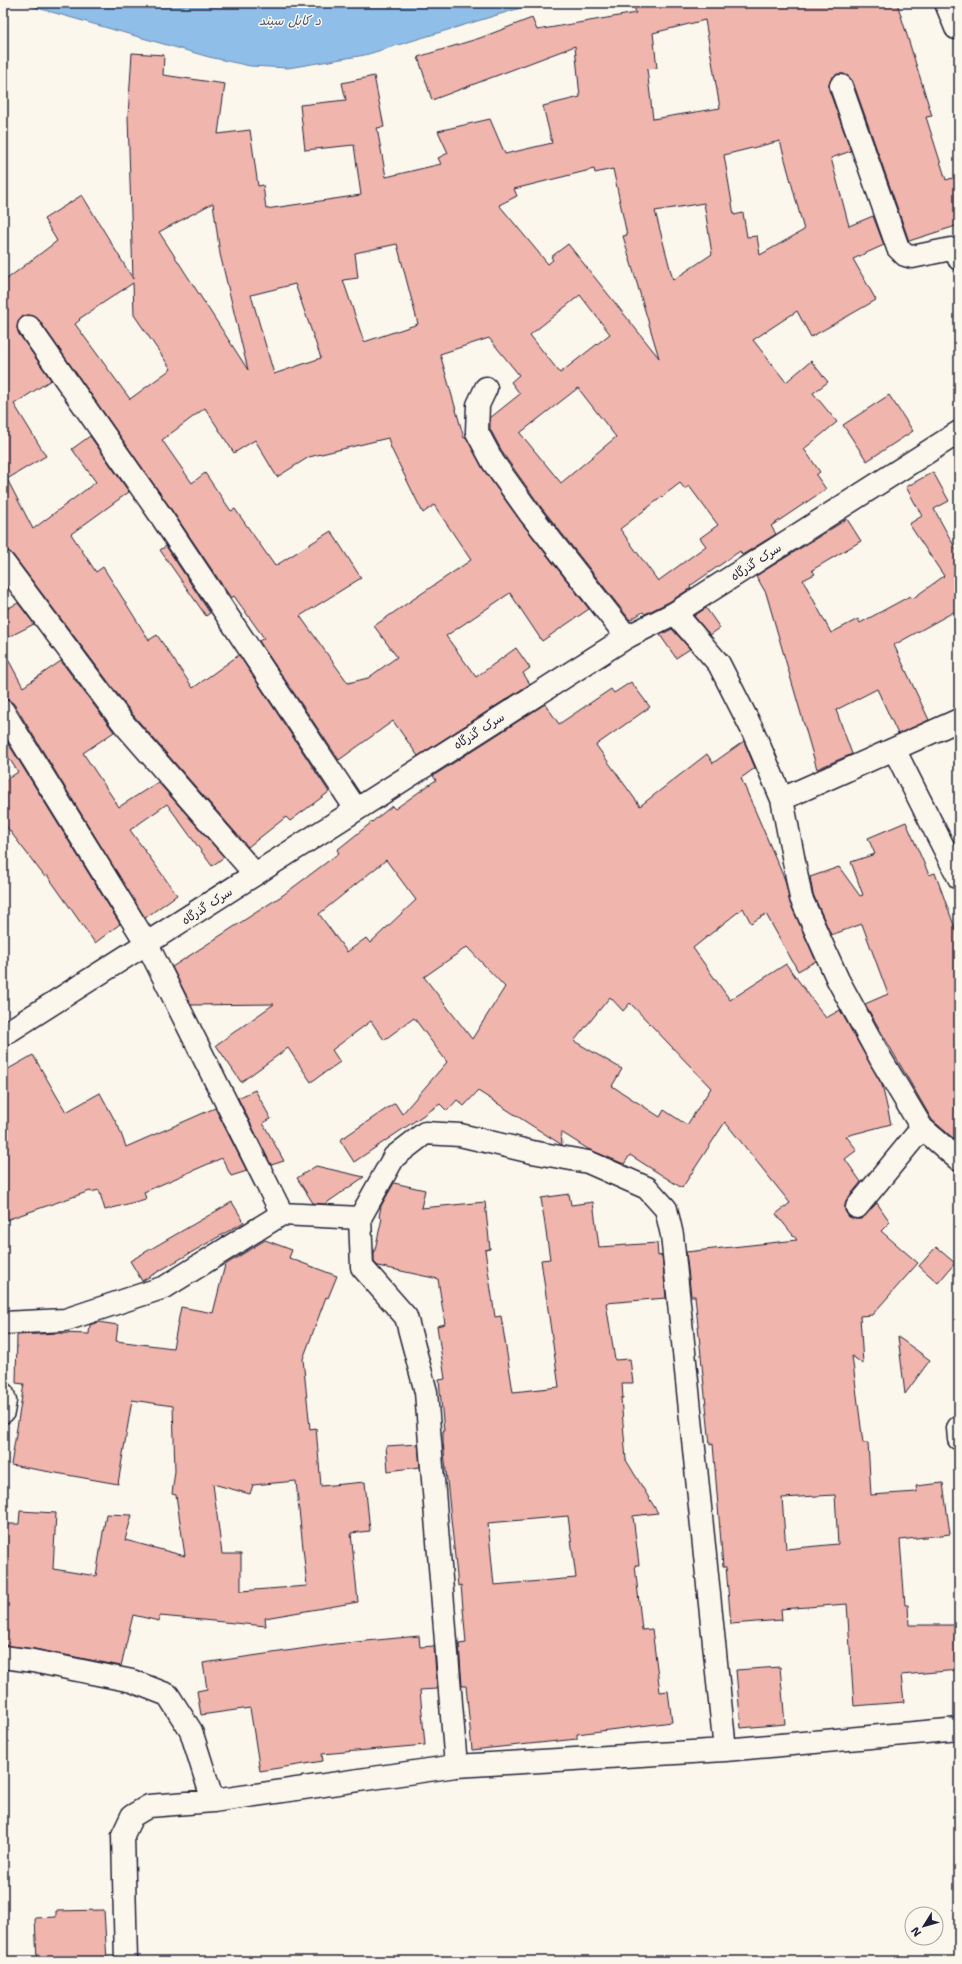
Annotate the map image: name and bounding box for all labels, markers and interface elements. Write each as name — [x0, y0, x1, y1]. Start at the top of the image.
water label: د کابل سيند — [259, 12, 322, 29]
street label: سرک گذرگاه — [728, 540, 784, 584]
street label: سرک گذرگاه — [450, 709, 508, 753]
street label: سرک گذرگاه — [179, 884, 235, 928]
north arrow — [904, 1906, 944, 1946]
text: N — [908, 1923, 925, 1940]

